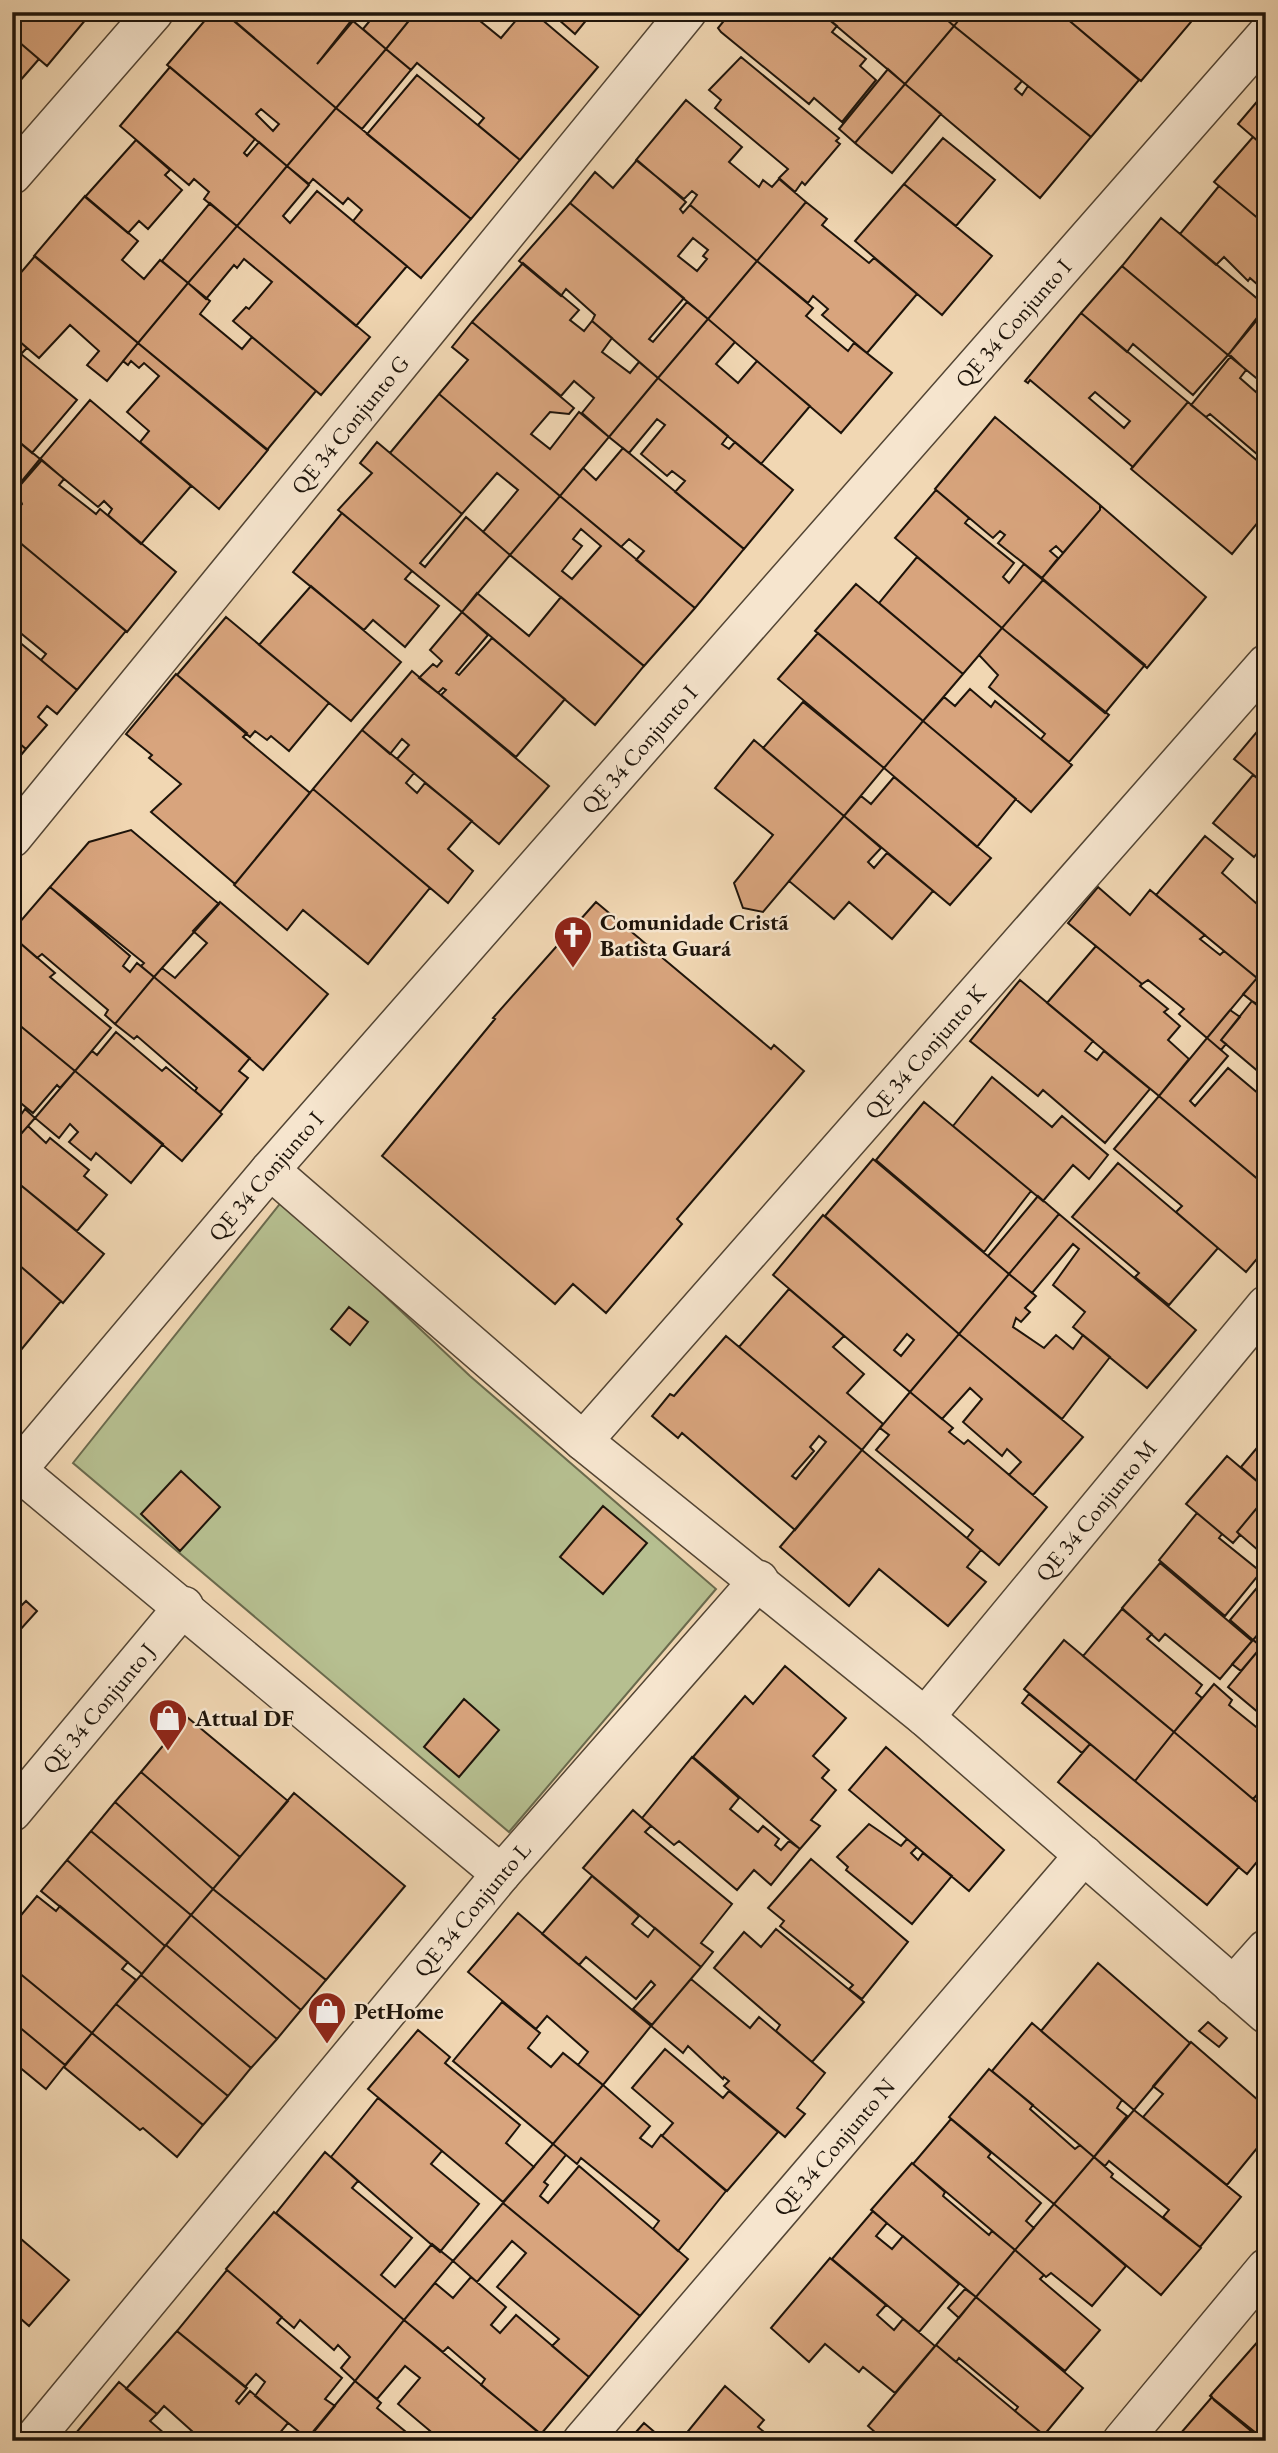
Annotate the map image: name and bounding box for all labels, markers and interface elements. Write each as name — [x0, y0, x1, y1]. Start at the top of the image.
street label: QE 34 Conjunto I — [948, 252, 1078, 394]
street label: QE 34 Conjunto G — [284, 349, 416, 500]
street label: QE 34 Conjunto I — [574, 678, 704, 820]
place label: Comunidade Cristã Batista Guará — [600, 907, 790, 963]
church icon: Comunidade Cristã Batista Guará — [552, 914, 594, 969]
street label: QE 34 Conjunto K — [858, 978, 993, 1126]
street label: QE 34 Conjunto I — [201, 1105, 330, 1247]
street label: QE 34 Conjunto M — [1028, 1433, 1163, 1588]
street label: QE 34 Conjunto J — [35, 1636, 162, 1780]
shop icon: Attual DF — [147, 1697, 189, 1752]
place label: Attual DF — [194, 1703, 294, 1733]
street label: QE 34 Conjunto L — [407, 1835, 538, 1984]
shop icon: PetHome — [306, 1990, 348, 2045]
place label: PetHome — [354, 1996, 444, 2026]
street label: QE 34 Conjunto N — [766, 2072, 901, 2222]

